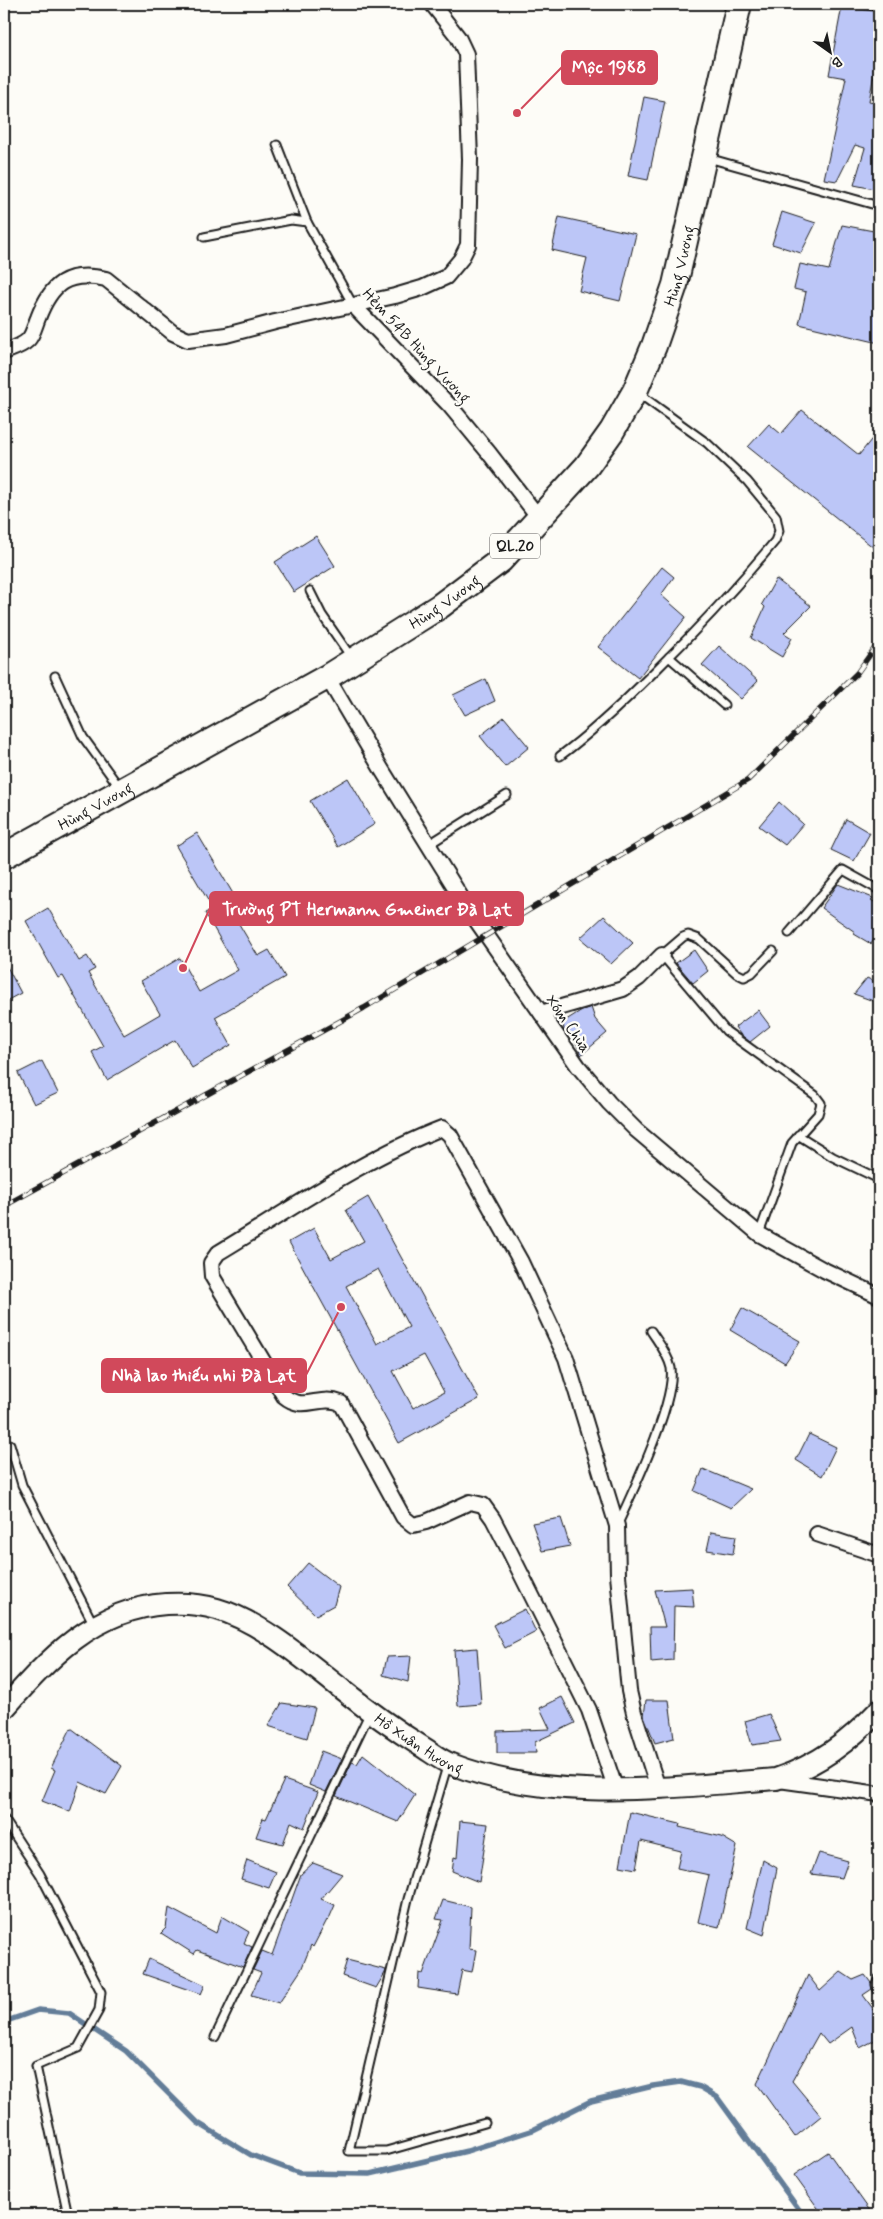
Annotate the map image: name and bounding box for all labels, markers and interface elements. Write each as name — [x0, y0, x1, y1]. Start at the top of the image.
north arrow — [806, 28, 856, 78]
callout: Mộc 1988 — [562, 51, 657, 84]
text: B — [828, 52, 845, 72]
text: Mộc 1988 — [572, 56, 646, 80]
street label: Hùng Vương — [660, 223, 701, 309]
street label: Hẻm 54B Hùng Vương — [356, 284, 475, 409]
road number: QL.20 — [490, 534, 540, 558]
street label: Hùng Vương — [406, 570, 486, 635]
street label: Hùng Vương — [54, 778, 137, 836]
callout: Trường PT Hermann Gmeiner Đà Lạt — [210, 892, 523, 925]
text: Trường PT Hermann Gmeiner Đà Lạt — [222, 898, 513, 924]
street label: Xóm Chùa — [540, 991, 595, 1057]
callout: Nhà lao thiếu nhi Đà Lạt — [102, 1359, 306, 1392]
text: Nhà lao thiếu nhi Đà Lạt — [112, 1364, 297, 1388]
street label: Hồ Xuân Hương — [370, 1709, 466, 1781]

